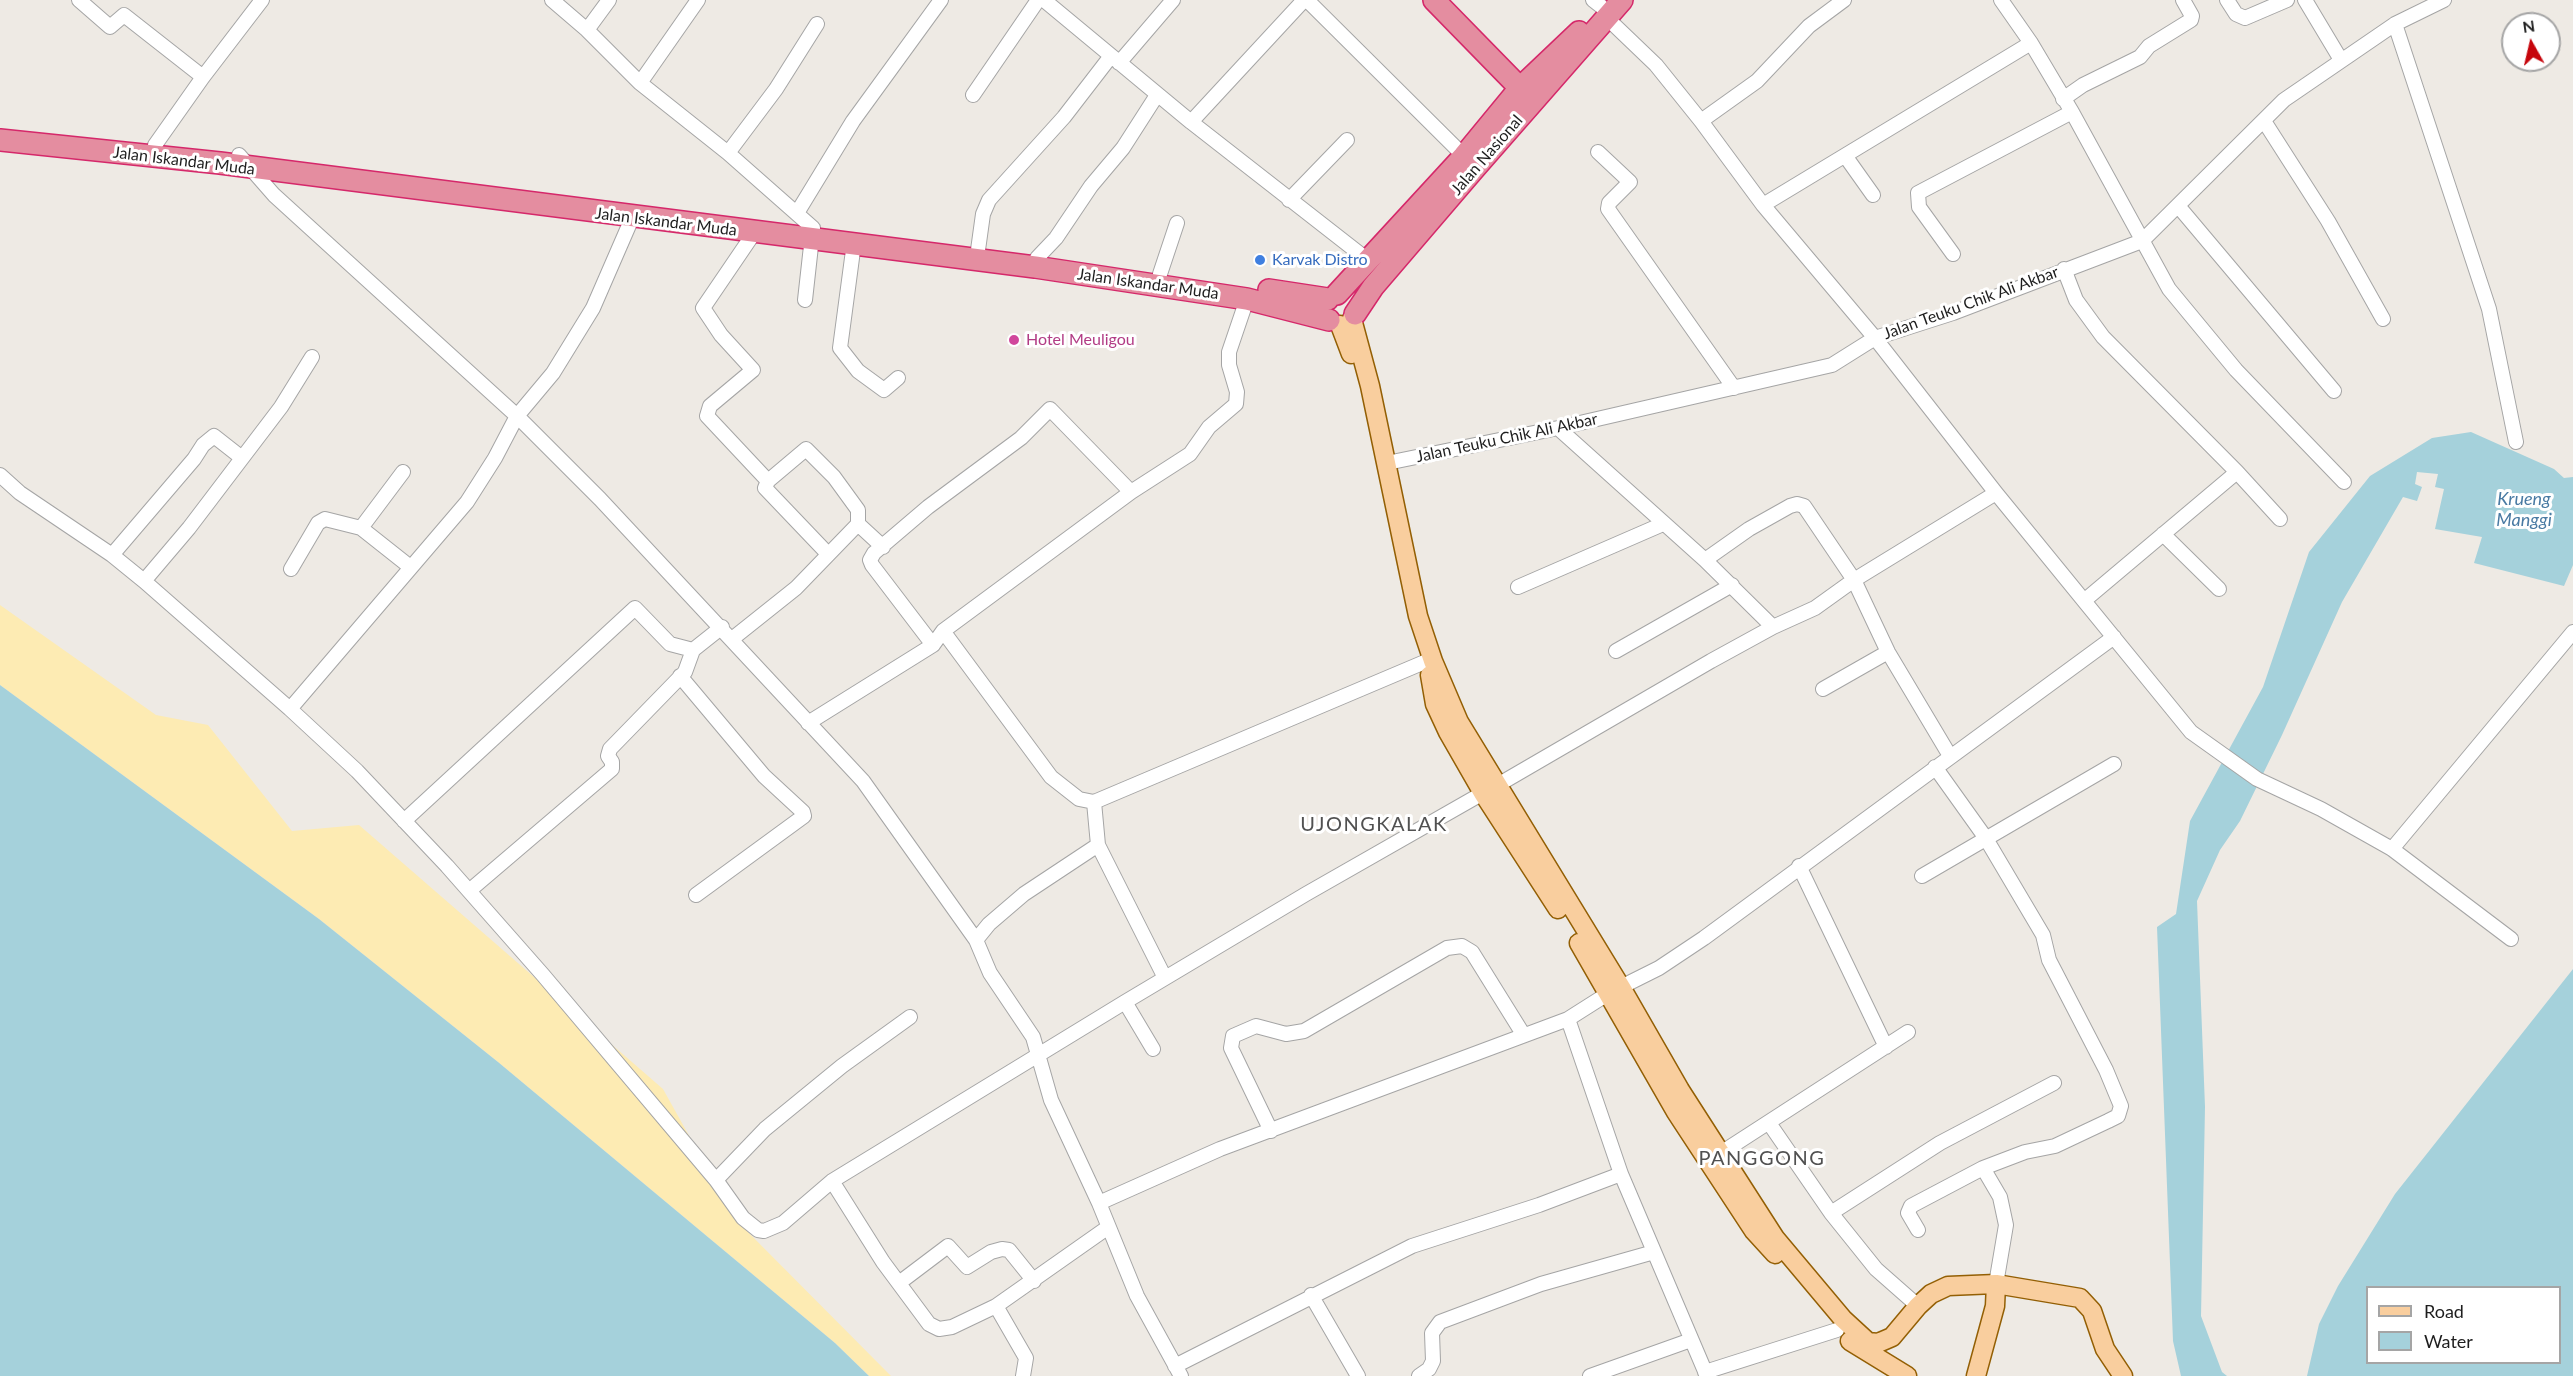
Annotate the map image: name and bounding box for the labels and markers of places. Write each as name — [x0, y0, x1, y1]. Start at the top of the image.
place label: Karvak Distro — [1272, 250, 1368, 270]
marker: Karvak Distro — [1253, 253, 1267, 267]
place label: Hotel Meuligou — [1026, 330, 1135, 350]
marker: Hotel Meuligou — [1007, 333, 1021, 347]

